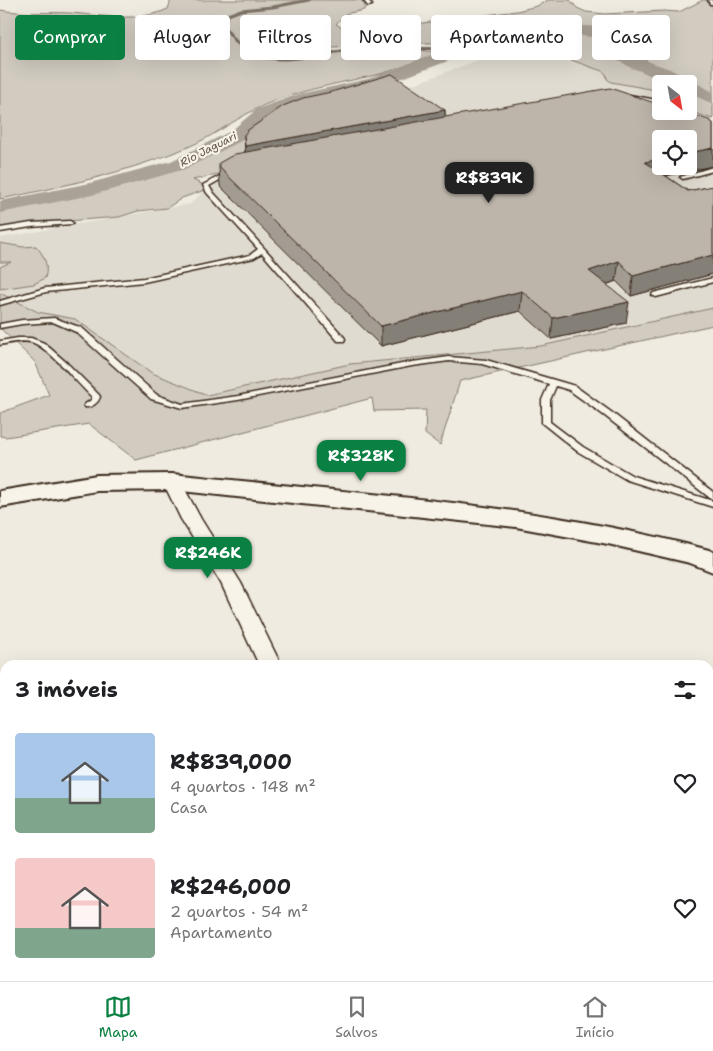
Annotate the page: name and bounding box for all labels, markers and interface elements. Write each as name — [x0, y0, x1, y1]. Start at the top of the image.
chip: Comprar — [15, 15, 125, 60]
chip: Alugar — [135, 15, 230, 60]
chip: Filtros — [240, 15, 331, 60]
chip: Novo — [341, 15, 421, 60]
chip: Apartamento — [431, 15, 582, 60]
chip: Casa — [592, 15, 670, 60]
north arrow — [652, 75, 698, 120]
map controls — [652, 75, 697, 175]
water label: Rio Jaguari — [177, 128, 240, 170]
button: locate — [652, 130, 697, 175]
pin: R$839K — [448, 162, 530, 204]
text: R$839K — [456, 167, 522, 188]
pin: R$328K — [320, 440, 402, 482]
text: R$328K — [328, 445, 394, 466]
pin: R$246K — [167, 536, 249, 579]
text: R$246K — [175, 542, 241, 563]
text: 3 imóveis — [15, 676, 118, 704]
icon: filters — [671, 676, 699, 704]
text: R$839,000 — [170, 748, 292, 776]
icon: home — [55, 753, 115, 813]
icon: heart — [671, 769, 699, 797]
text: 4 quartos · 148 m² — [170, 776, 316, 797]
text: Casa — [170, 797, 207, 818]
text: R$246,000 — [170, 873, 291, 901]
icon: home — [55, 878, 115, 938]
icon: heart — [671, 894, 699, 922]
text: 2 quartos · 54 m² — [170, 901, 308, 922]
text: Apartamento — [170, 922, 272, 943]
tab: Mapa — [99, 993, 138, 1041]
tab: Salvos — [335, 993, 378, 1041]
tab: Início — [576, 993, 614, 1041]

